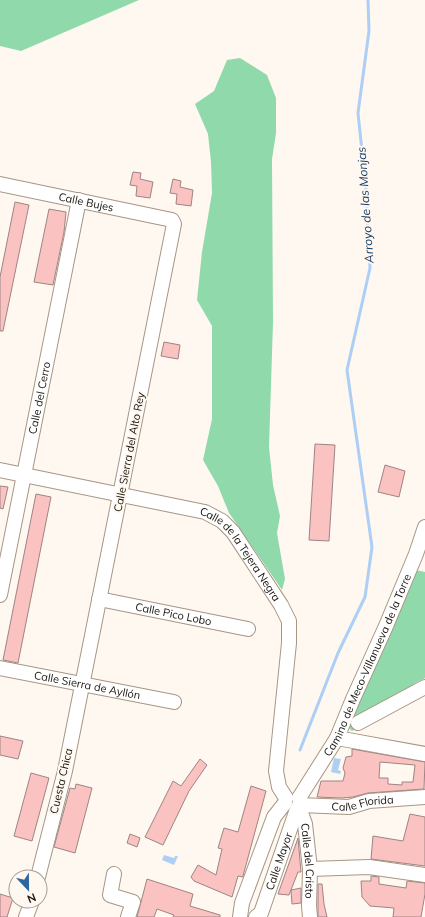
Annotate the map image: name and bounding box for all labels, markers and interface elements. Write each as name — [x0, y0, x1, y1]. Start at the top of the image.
water label: Arroyo de las Monjas — [353, 146, 377, 265]
street label: Calle Bujes — [57, 189, 115, 215]
street label: Calle del Cerro — [25, 360, 53, 435]
street label: Calle Sierra del Alto Rey — [111, 391, 148, 513]
street label: Calle de la Tejera Negra — [199, 504, 284, 604]
street label: Camino de Meco-Villanueva de la Torre — [320, 572, 414, 759]
street label: Calle Pico Lobo — [134, 599, 213, 629]
street label: Calle Sierra de Ayllón — [33, 668, 142, 702]
street label: Cuesta Chica — [47, 747, 75, 815]
street label: Calle Florida — [331, 792, 394, 814]
street label: Calle del Cristo — [298, 822, 317, 899]
street label: Calle Mayor — [262, 831, 295, 892]
north arrow — [8, 869, 48, 909]
text: N — [25, 890, 38, 906]

